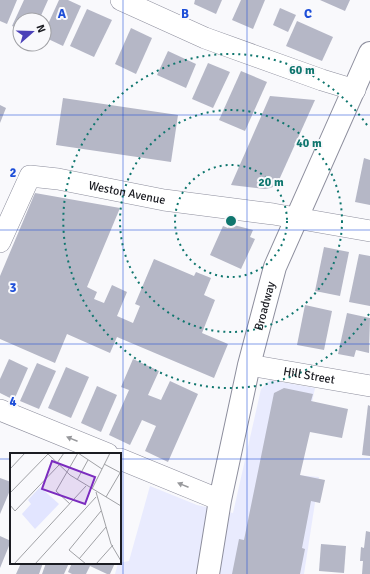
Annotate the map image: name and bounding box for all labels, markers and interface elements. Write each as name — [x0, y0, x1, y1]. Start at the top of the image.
text: A — [58, 6, 67, 22]
text: B — [181, 6, 189, 22]
text: C — [304, 6, 312, 22]
north arrow — [12, 12, 52, 52]
text: N — [34, 23, 48, 35]
text: 60 m — [289, 63, 315, 78]
text: 40 m — [296, 136, 322, 151]
text: 2 — [9, 165, 17, 181]
text: 20 m — [258, 175, 284, 190]
street label: Weston Avenue — [87, 178, 167, 208]
centre of rings — [224, 214, 238, 228]
text: 3 — [9, 280, 17, 296]
street label: Broadway — [251, 280, 278, 332]
street label: Hill Street — [282, 364, 336, 387]
text: 4 — [9, 394, 17, 410]
one-way arrow — [65, 436, 77, 442]
inset map — [10, 453, 121, 564]
one-way arrow — [178, 482, 189, 488]

